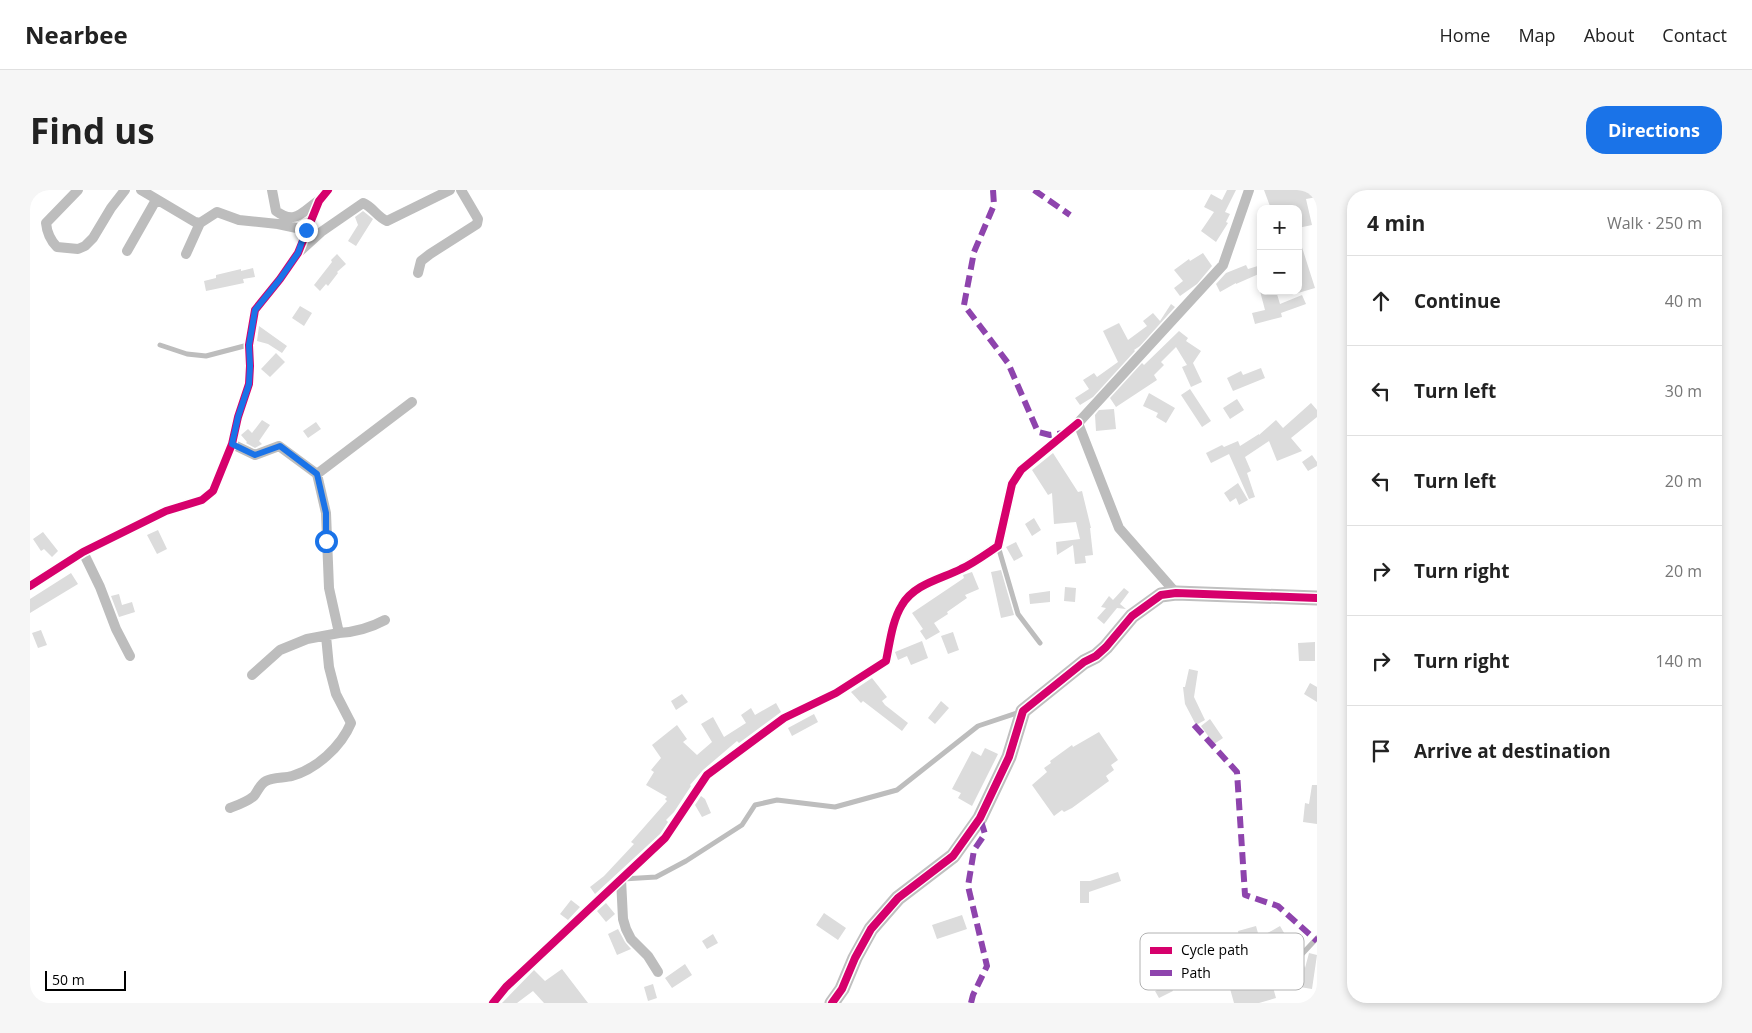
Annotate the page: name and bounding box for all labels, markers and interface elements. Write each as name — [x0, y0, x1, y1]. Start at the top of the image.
text: Nearbee — [25, 18, 128, 51]
text: Home — [1440, 23, 1490, 47]
text: Map — [1518, 23, 1556, 47]
text: About — [1584, 23, 1634, 47]
text: Contact — [1662, 23, 1727, 47]
button: Directions — [1586, 106, 1722, 154]
text: Find us — [30, 107, 155, 154]
map controls — [1257, 205, 1302, 295]
button: + — [1257, 205, 1302, 250]
text: 4 min — [1367, 209, 1425, 237]
text: Walk · 250 m — [1607, 212, 1702, 234]
route end — [295, 219, 318, 242]
button: − — [1257, 250, 1302, 295]
icon: ahead — [1367, 287, 1395, 315]
text: Continue — [1414, 288, 1501, 314]
text: 40 m — [1665, 290, 1702, 312]
icon: left — [1367, 377, 1395, 405]
text: Turn left — [1414, 378, 1496, 404]
text: 30 m — [1665, 380, 1702, 402]
icon: left — [1367, 467, 1395, 495]
text: Turn left — [1414, 468, 1496, 494]
text: 20 m — [1665, 470, 1702, 492]
route start — [315, 530, 338, 553]
icon: right — [1367, 557, 1395, 585]
text: Turn right — [1414, 558, 1509, 584]
text: 20 m — [1665, 560, 1702, 582]
icon: right — [1367, 647, 1395, 675]
text: Turn right — [1414, 648, 1509, 674]
text: 140 m — [1656, 650, 1702, 672]
icon: arrive — [1367, 737, 1395, 765]
text: Arrive at destination — [1414, 738, 1611, 764]
legend — [1140, 933, 1304, 990]
text: Cycle path — [1181, 940, 1249, 959]
text: Path — [1181, 963, 1211, 982]
scale bar — [45, 968, 126, 991]
text: 50 m — [52, 970, 85, 989]

